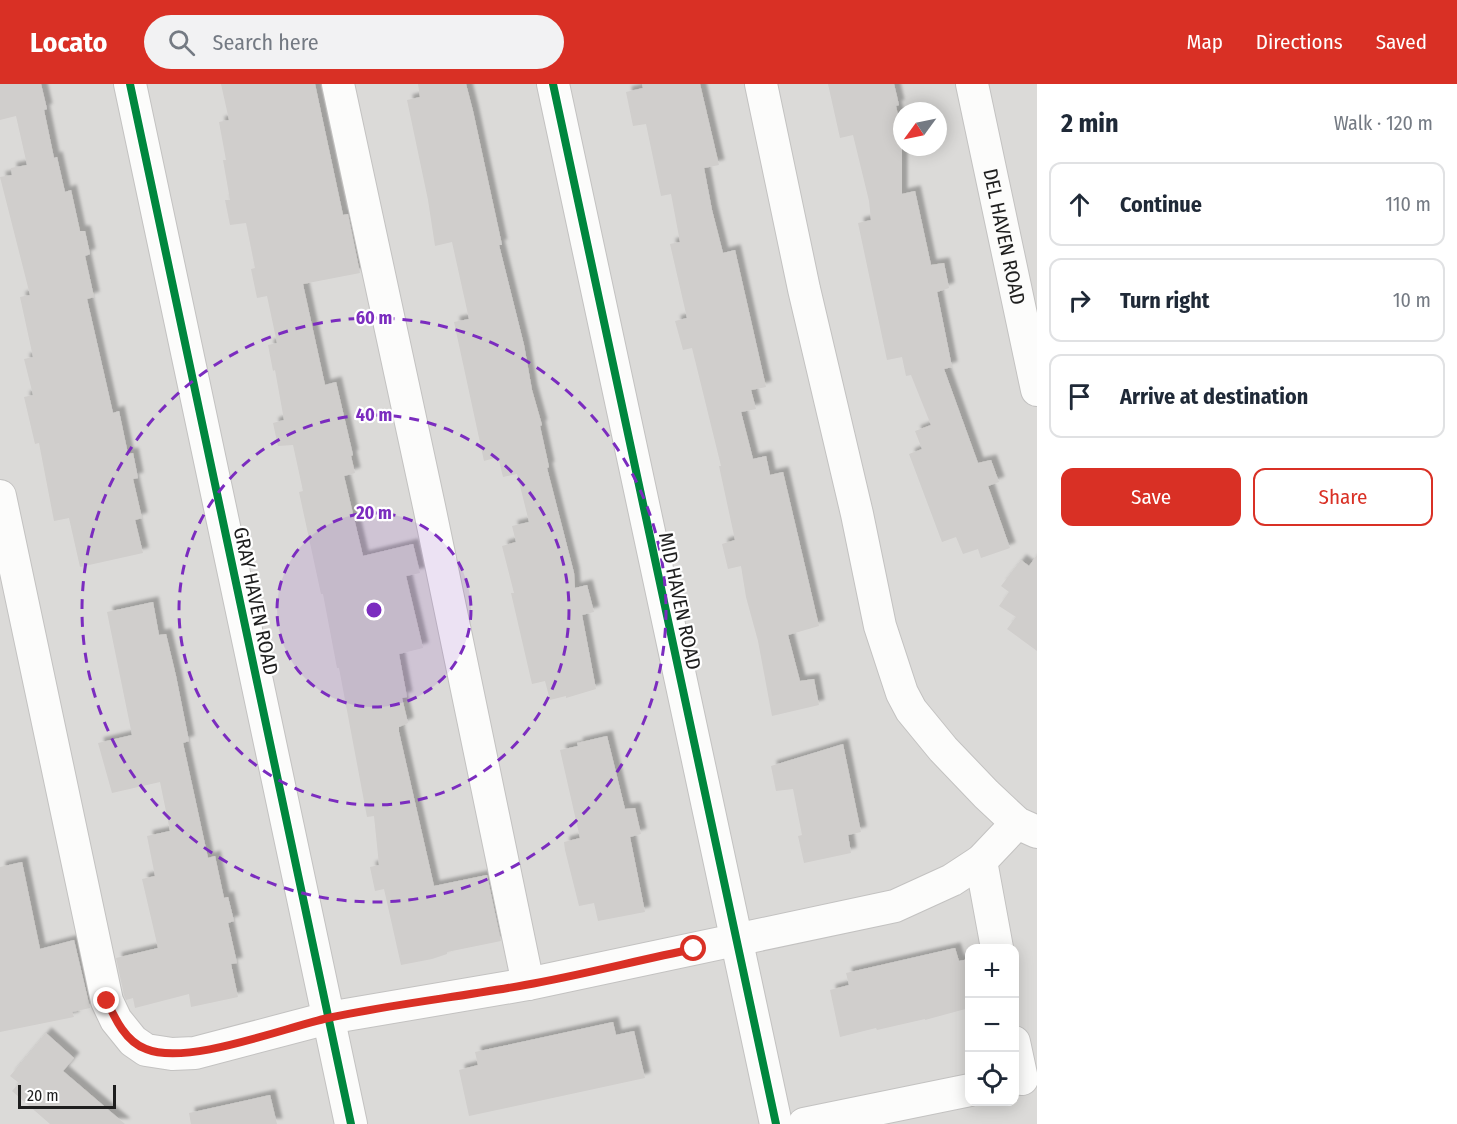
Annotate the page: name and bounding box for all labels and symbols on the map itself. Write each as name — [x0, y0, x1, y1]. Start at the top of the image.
north arrow — [893, 102, 947, 156]
street label: DEL HAVEN ROAD — [978, 166, 1031, 307]
text: 60 m — [356, 307, 392, 329]
text: 40 m — [356, 404, 392, 426]
text: 20 m — [355, 502, 392, 524]
street label: GRAY HAVEN ROAD — [229, 525, 283, 677]
street label: MID HAVEN ROAD — [654, 530, 706, 672]
centre of rings — [364, 600, 384, 620]
route start — [680, 935, 706, 961]
route end — [93, 987, 119, 1013]
scale bar — [18, 1082, 116, 1110]

